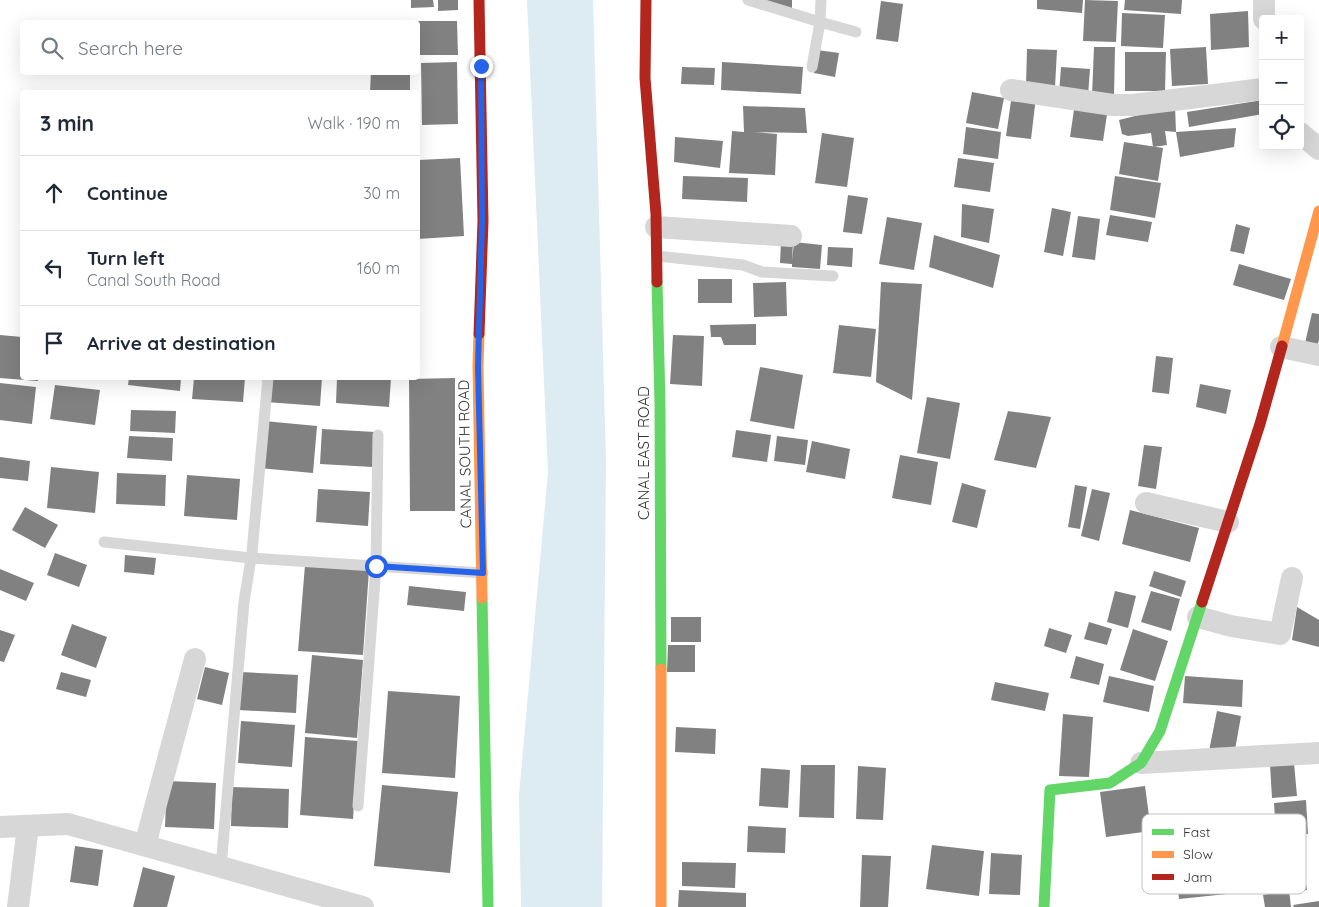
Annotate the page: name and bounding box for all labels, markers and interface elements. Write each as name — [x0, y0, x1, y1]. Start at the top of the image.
map controls — [1259, 15, 1304, 150]
button: + — [1259, 15, 1304, 60]
search box — [20, 20, 420, 75]
icon: search — [38, 34, 66, 62]
text: Search here — [78, 36, 183, 60]
route end — [470, 55, 493, 78]
button: − — [1259, 60, 1304, 105]
button: locate — [1259, 105, 1304, 150]
text: 3 min — [40, 110, 94, 136]
text: Walk · 190 m — [308, 113, 400, 133]
icon: ahead — [40, 179, 68, 207]
text: Continue — [87, 181, 168, 205]
text: 30 m — [363, 183, 400, 203]
text: Turn left — [87, 246, 165, 270]
icon: left — [40, 254, 68, 282]
text: 160 m — [357, 258, 400, 278]
text: Canal South Road — [87, 270, 220, 290]
icon: arrive — [40, 329, 68, 357]
text: Arrive at destination — [87, 331, 276, 355]
street label: CANAL SOUTH ROAD — [454, 379, 475, 528]
street label: CANAL EAST ROAD — [634, 386, 653, 520]
route start — [365, 555, 388, 578]
legend — [1142, 814, 1306, 894]
text: Fast — [1183, 823, 1211, 841]
text: Slow — [1183, 845, 1213, 863]
text: Jam — [1183, 868, 1212, 886]

